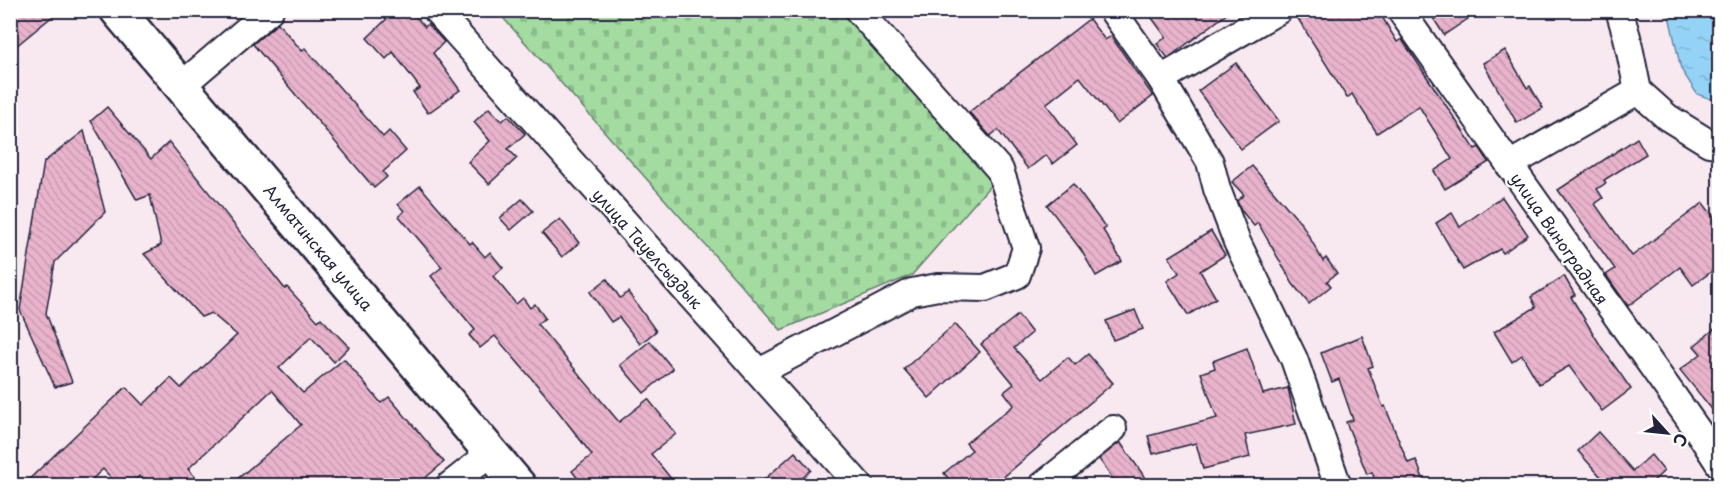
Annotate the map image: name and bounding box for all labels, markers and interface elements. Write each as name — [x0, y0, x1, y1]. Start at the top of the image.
street label: улица Виноградная — [1505, 167, 1615, 309]
street label: Алматинская улица — [259, 178, 379, 316]
street label: улица Тауелсыздык — [587, 183, 709, 314]
north arrow — [1637, 403, 1697, 463]
text: С — [1668, 429, 1695, 451]

